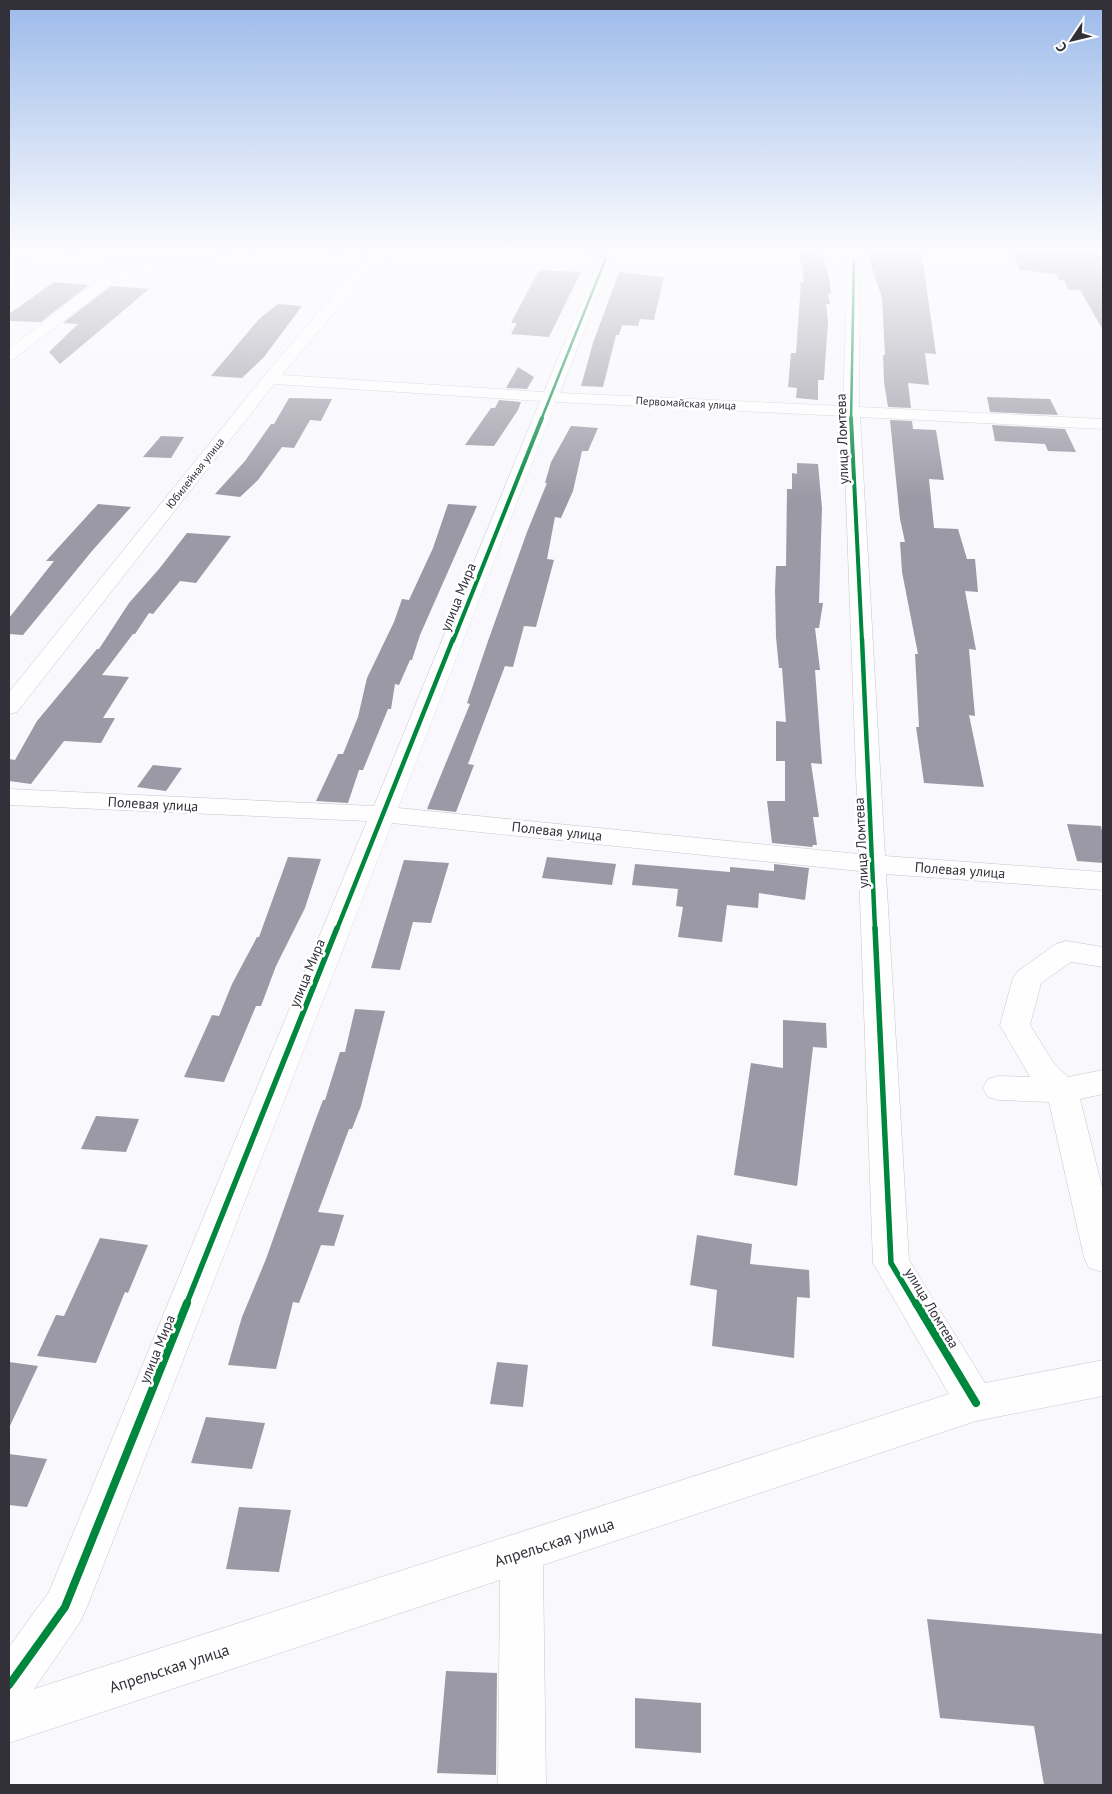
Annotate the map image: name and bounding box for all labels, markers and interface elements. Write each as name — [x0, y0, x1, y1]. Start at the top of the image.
north arrow — [1047, 15, 1097, 65]
text: С — [1052, 39, 1071, 56]
street label: Первомайская улица — [635, 393, 737, 413]
street label: улица Ломтева — [831, 393, 853, 485]
street label: Юбилейная улица — [163, 435, 227, 511]
street label: улица Мира — [436, 560, 480, 634]
street label: Полевая улица — [107, 793, 199, 815]
street label: улица Ломтева — [850, 797, 872, 889]
street label: Полевая улица — [511, 817, 603, 845]
street label: Полевая улица — [914, 858, 1006, 882]
street label: улица Мира — [285, 936, 329, 1010]
street label: улица Ломтева — [901, 1264, 963, 1352]
street label: улица Мира — [135, 1312, 179, 1386]
street label: Апрельская улица — [491, 1513, 617, 1571]
street label: Апрельская улица — [106, 1639, 232, 1697]

